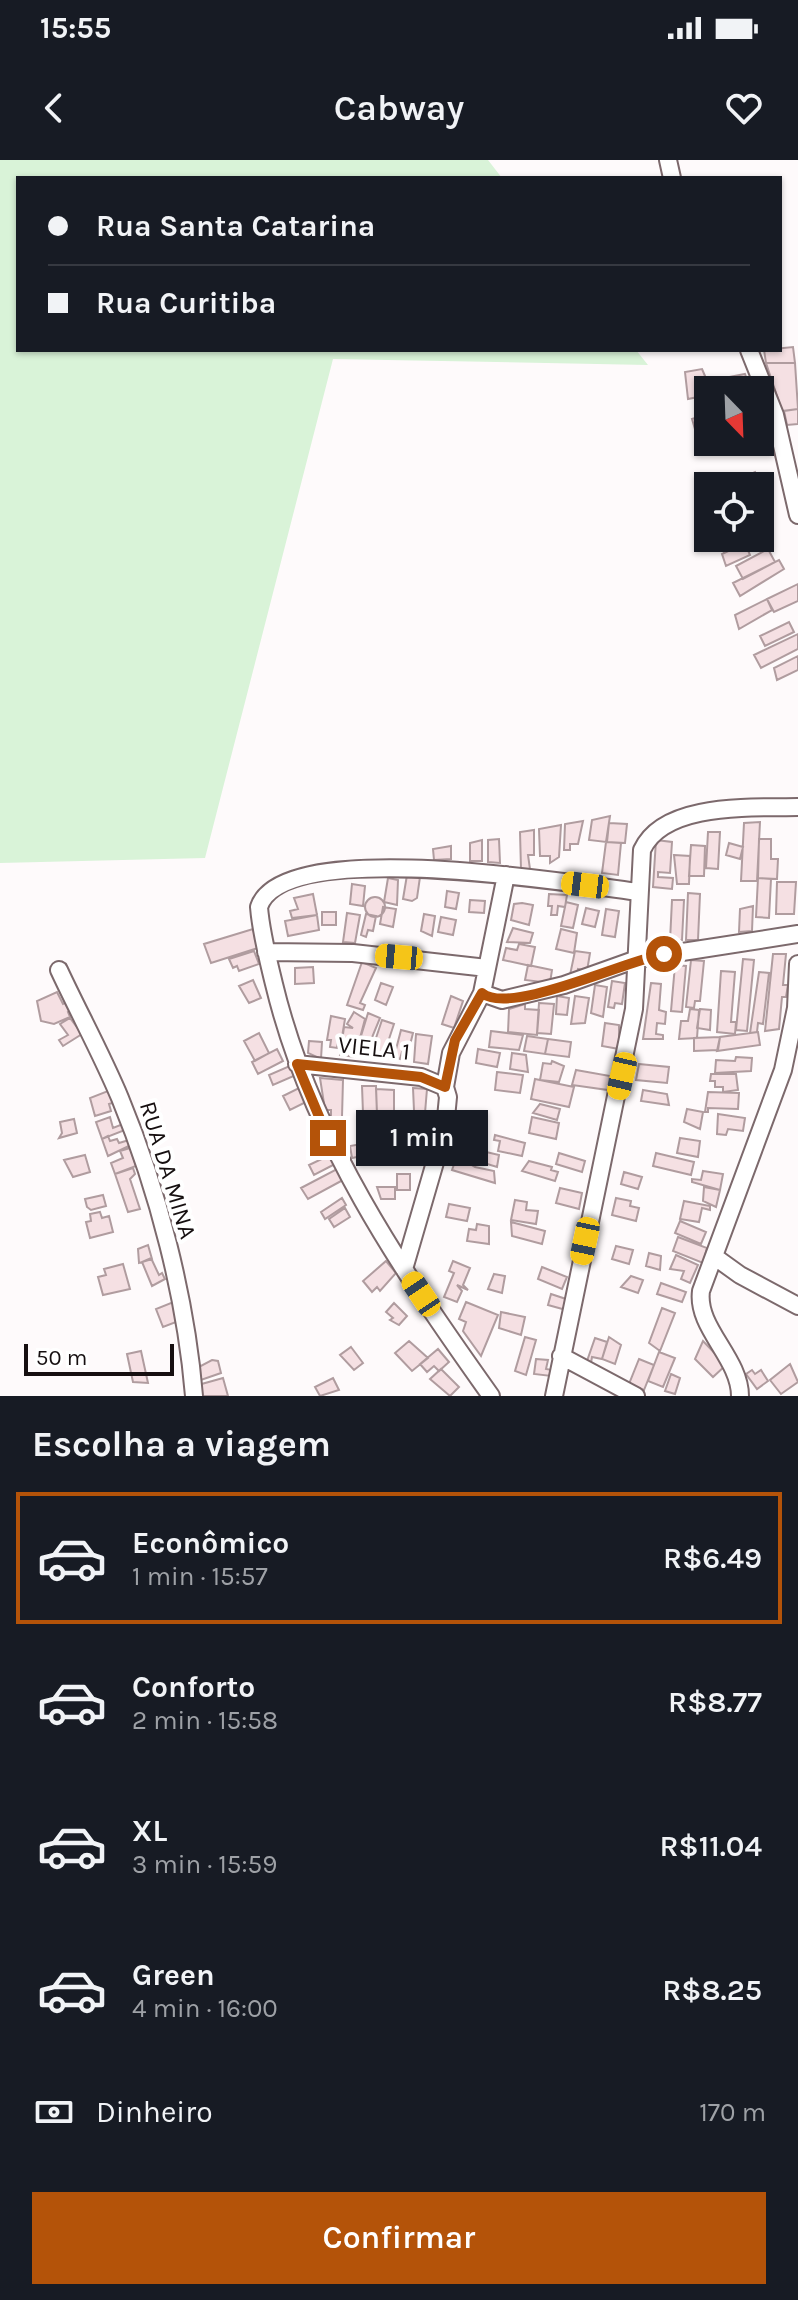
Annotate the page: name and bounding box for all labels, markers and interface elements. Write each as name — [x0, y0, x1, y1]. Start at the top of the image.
text: 15:55 — [40, 10, 111, 46]
icon: back — [32, 86, 76, 130]
icon: heart — [722, 86, 766, 130]
text: Cabway — [334, 87, 464, 129]
text: Rua Santa Catarina — [96, 208, 375, 244]
text: Rua Curitiba — [96, 285, 276, 321]
north arrow — [694, 376, 774, 456]
map controls — [694, 376, 774, 552]
button: locate — [694, 472, 774, 552]
car — [560, 870, 610, 900]
route start — [646, 936, 682, 972]
car — [374, 943, 424, 971]
street label: VIELA 1 — [337, 1030, 411, 1066]
car — [605, 1050, 639, 1102]
street label: RUA DA MINA — [134, 1098, 202, 1242]
callout: 1 min — [356, 1110, 488, 1166]
route end — [310, 1120, 346, 1156]
text: 1 min — [390, 1122, 454, 1153]
car — [568, 1215, 602, 1267]
car — [398, 1267, 444, 1321]
scale bar — [24, 1340, 174, 1376]
text: 50 m — [36, 1345, 87, 1371]
text: Escolha a viagem — [32, 1423, 331, 1465]
icon: car — [36, 1522, 108, 1594]
text: Econômico — [132, 1525, 289, 1561]
text: R$6.49 — [663, 1540, 762, 1576]
text: 1 min · 15:57 — [132, 1561, 268, 1592]
icon: car — [36, 1666, 108, 1738]
text: Conforto — [132, 1669, 255, 1705]
text: R$8.77 — [668, 1684, 762, 1720]
text: 2 min · 15:58 — [132, 1705, 278, 1736]
icon: car — [36, 1810, 108, 1882]
text: XL — [132, 1813, 167, 1849]
text: R$11.04 — [659, 1828, 762, 1864]
text: 3 min · 15:59 — [132, 1849, 277, 1880]
icon: car — [36, 1954, 108, 2026]
text: Green — [132, 1957, 215, 1993]
text: R$8.25 — [662, 1972, 762, 2008]
text: 4 min · 16:00 — [132, 1993, 278, 2024]
icon: cash — [32, 2090, 76, 2134]
text: Dinheiro — [96, 2094, 213, 2130]
text: 170 m — [699, 2097, 766, 2128]
button: Confirmar — [32, 2192, 766, 2284]

